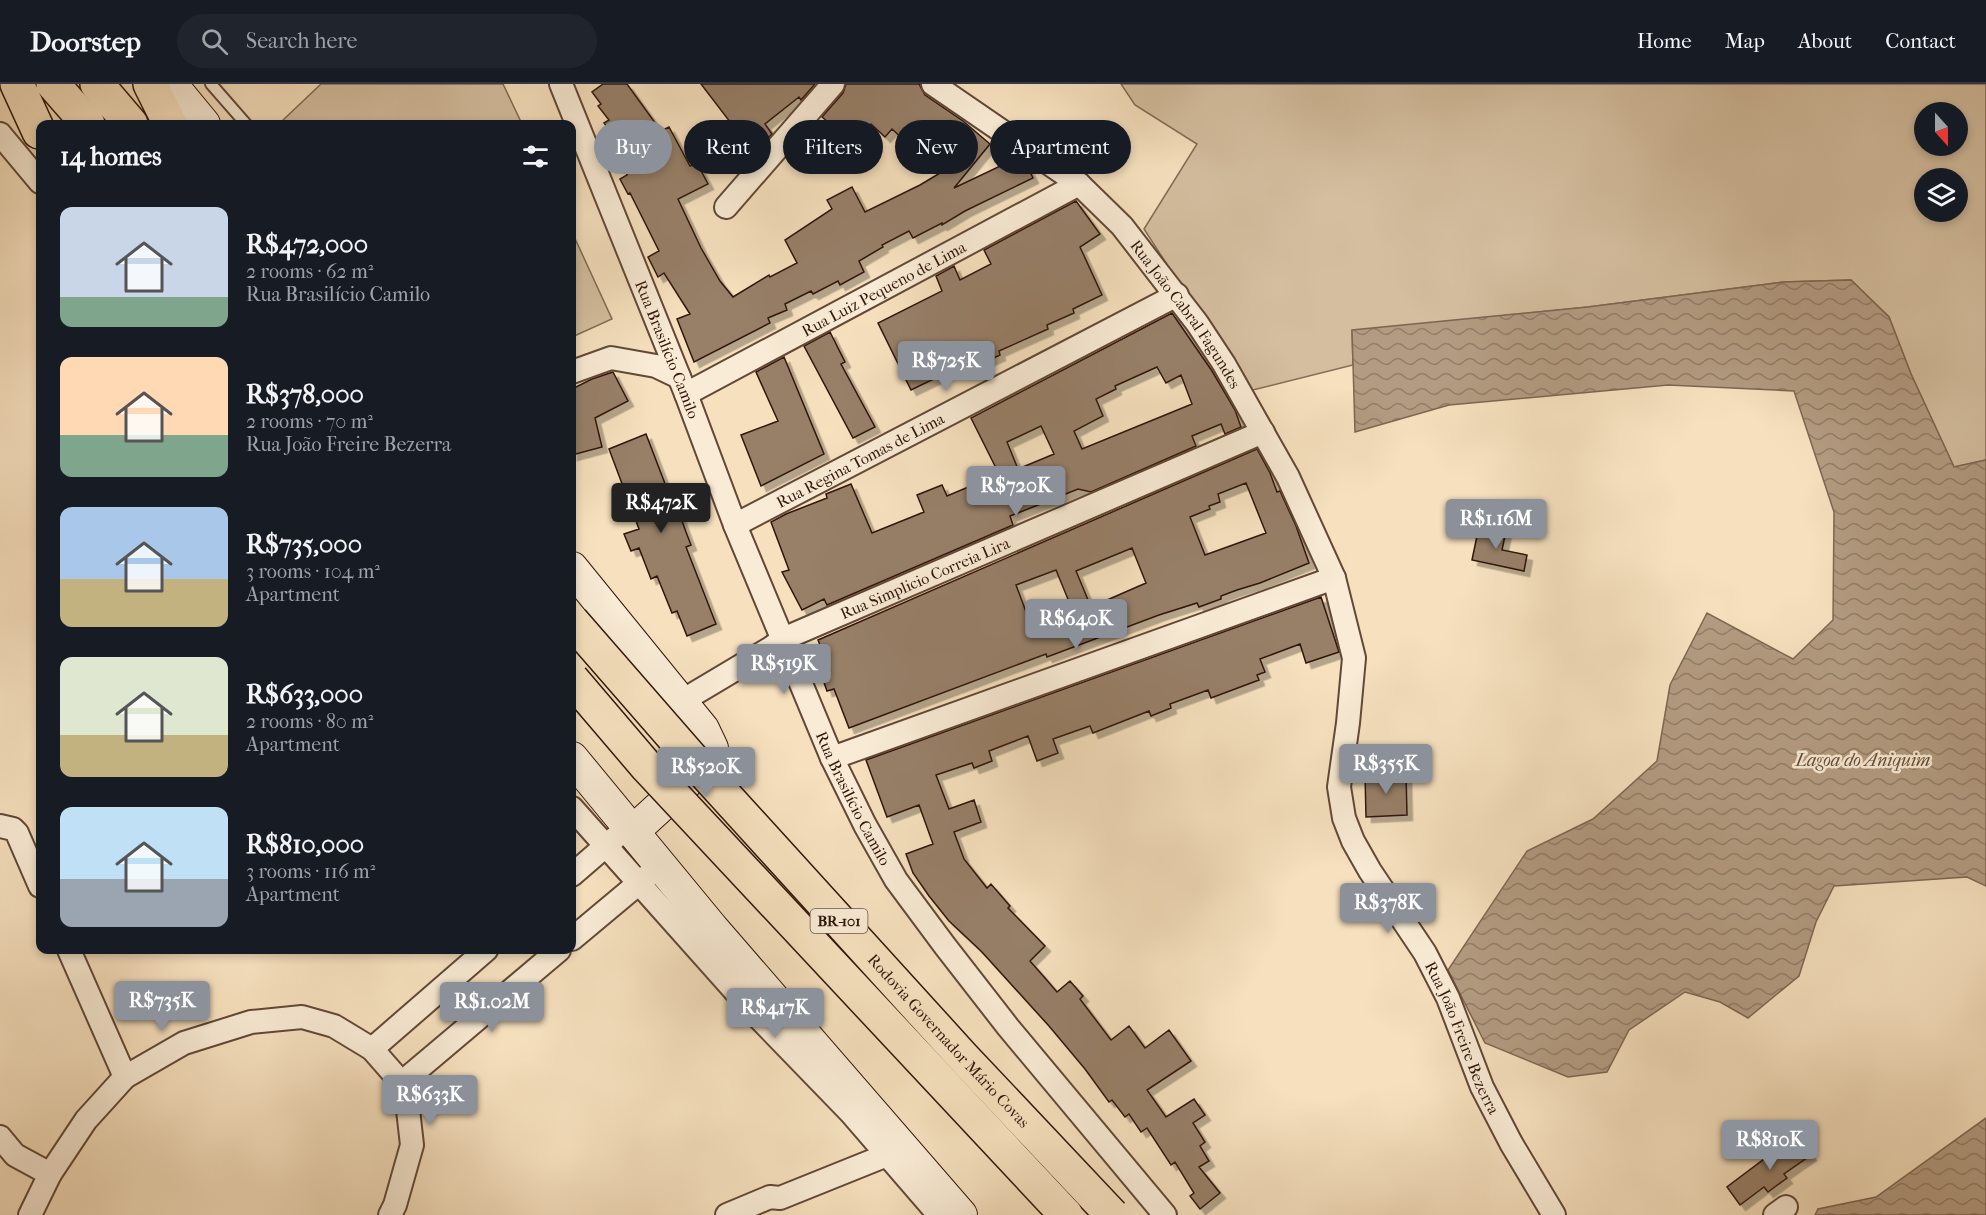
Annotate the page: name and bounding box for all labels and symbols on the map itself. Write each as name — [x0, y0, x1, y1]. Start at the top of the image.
north arrow — [1914, 102, 1968, 156]
street label: Rua João Cabral Fagundes — [1127, 236, 1245, 392]
street label: Rua Luiz Pequeno de Lima — [798, 237, 970, 340]
street label: Rua Brasilício Camilo — [632, 277, 704, 421]
pin: R$725K — [897, 341, 995, 392]
street label: Rua Regina Tomas de Lima — [773, 408, 948, 511]
pin: R$720K — [967, 466, 1065, 517]
pin: R$472K — [612, 483, 710, 534]
pin: R$1.16M — [1441, 499, 1551, 550]
street label: Rua Simplicio Correia Lira — [837, 533, 1013, 623]
pin: R$640K — [1027, 599, 1125, 650]
pin: R$519K — [735, 644, 833, 695]
street label: Rua Brasilício Camilo — [812, 728, 895, 868]
pin: R$355K — [1337, 744, 1435, 795]
pin: R$520K — [657, 747, 755, 798]
water label: Lagoa do Aniquim — [1794, 750, 1930, 771]
pin: R$378K — [1339, 883, 1437, 934]
road number: BR-101 — [810, 909, 868, 933]
street label: Rodovia Governador Mário Covas — [864, 950, 1034, 1131]
street label: Rua João Freire Bezerra — [1421, 958, 1504, 1118]
pin: R$735K — [113, 981, 211, 1032]
pin: R$1.02M — [437, 982, 547, 1033]
pin: R$417K — [726, 988, 824, 1039]
pin: R$633K — [381, 1075, 479, 1126]
pin: R$810K — [1721, 1120, 1819, 1171]

